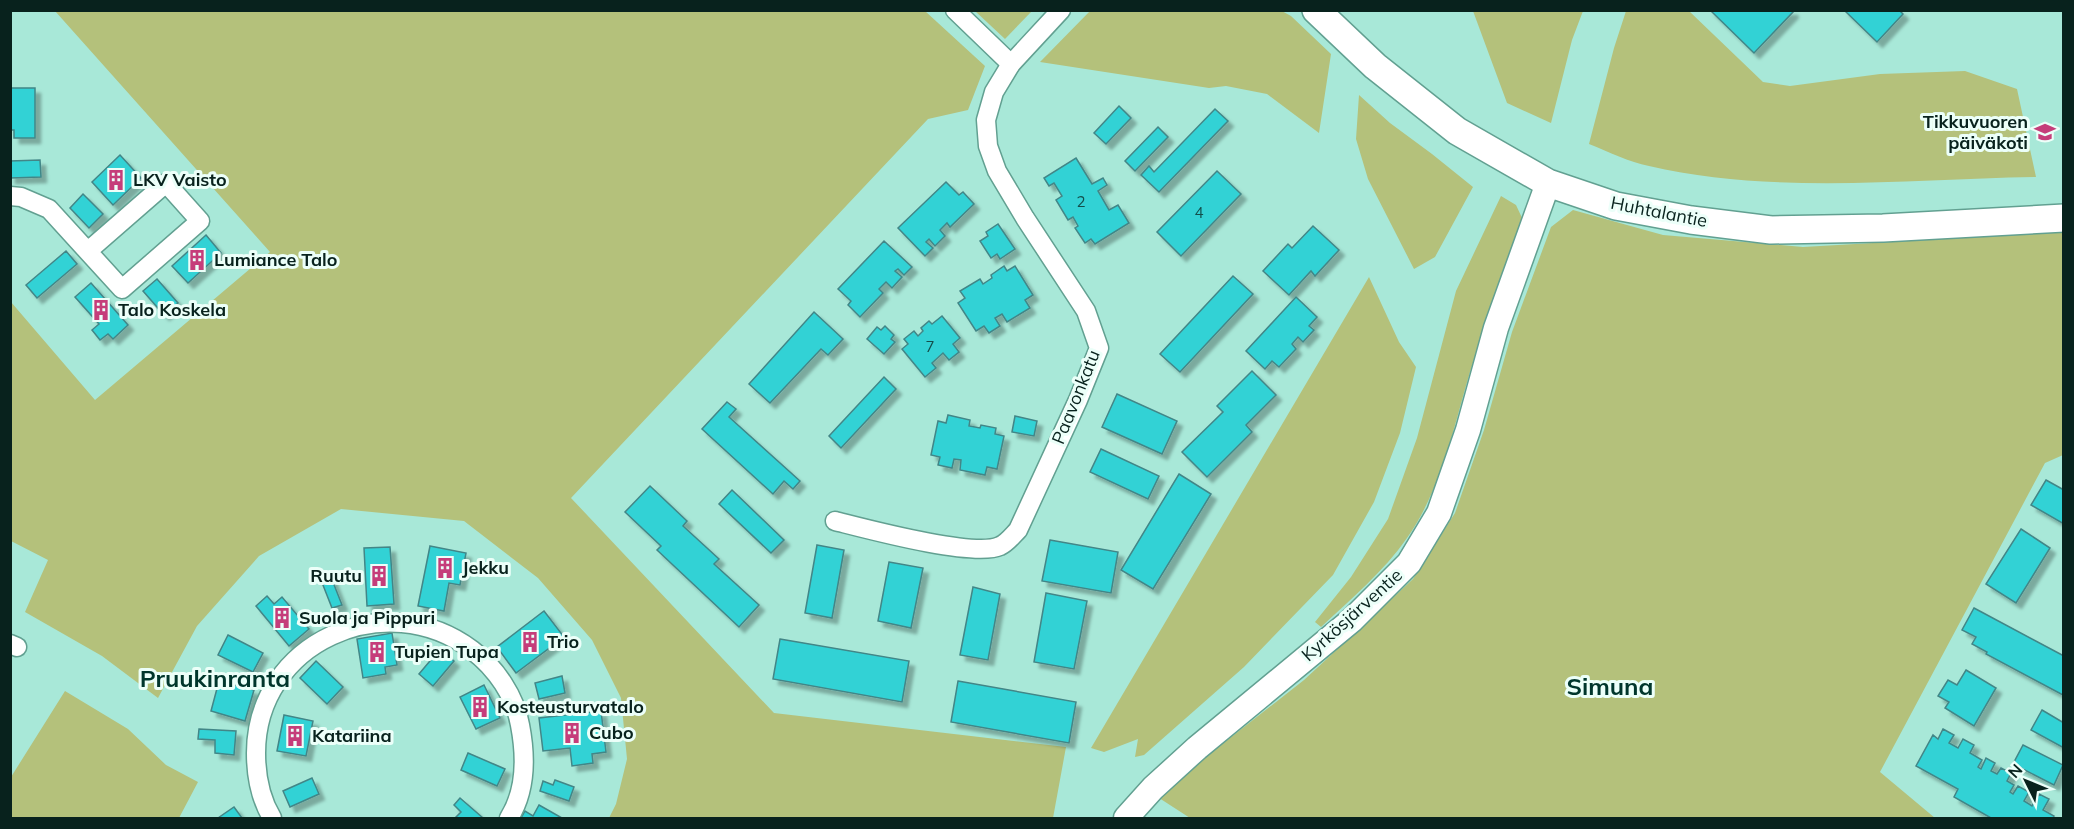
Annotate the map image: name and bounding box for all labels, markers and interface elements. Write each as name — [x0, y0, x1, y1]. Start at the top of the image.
place label: Tikkuvuoren päiväkoti — [1923, 110, 2028, 154]
school or university icon: Tikkuvuoren päiväkoti — [2033, 120, 2057, 144]
building icon: LKV Vaisto — [104, 168, 128, 192]
place label: LKV Vaisto — [133, 168, 227, 191]
street label: Huhtalantie — [1609, 191, 1709, 232]
house number: 2 — [1076, 192, 1086, 211]
house number: 4 — [1194, 203, 1204, 222]
building icon: Lumiance Talo — [185, 248, 209, 272]
place label: Lumiance Talo — [214, 248, 337, 271]
building icon: Talo Koskela — [89, 298, 113, 322]
place label: Talo Koskela — [118, 298, 226, 321]
house number: 7 — [925, 337, 935, 356]
street label: Paavonkatu — [1046, 346, 1105, 447]
building icon: Jekku — [433, 556, 457, 580]
place label: Jekku — [462, 556, 509, 579]
street label: Kyrkösjärventie — [1297, 563, 1407, 666]
place label: Ruutu — [310, 564, 362, 587]
building icon: Ruutu — [367, 564, 391, 588]
building icon: Suola ja Pippuri — [270, 606, 294, 630]
place label: Suola ja Pippuri — [299, 606, 435, 629]
building icon: Trio — [518, 630, 542, 654]
place label: Trio — [547, 630, 579, 653]
building icon: Tupien Tupa — [365, 640, 389, 664]
place label: Tupien Tupa — [394, 640, 499, 663]
district label: Pruukinranta — [140, 663, 290, 693]
district label: Simuna — [1567, 671, 1653, 701]
building icon: Kosteusturvatalo — [468, 695, 492, 719]
place label: Kosteusturvatalo — [497, 695, 644, 718]
building icon: Cubo — [560, 721, 584, 745]
place label: Cubo — [589, 721, 634, 744]
building icon: Katariina — [283, 724, 307, 748]
place label: Katariina — [312, 724, 392, 747]
north arrow — [1996, 751, 2056, 811]
text: N — [2004, 760, 2026, 782]

